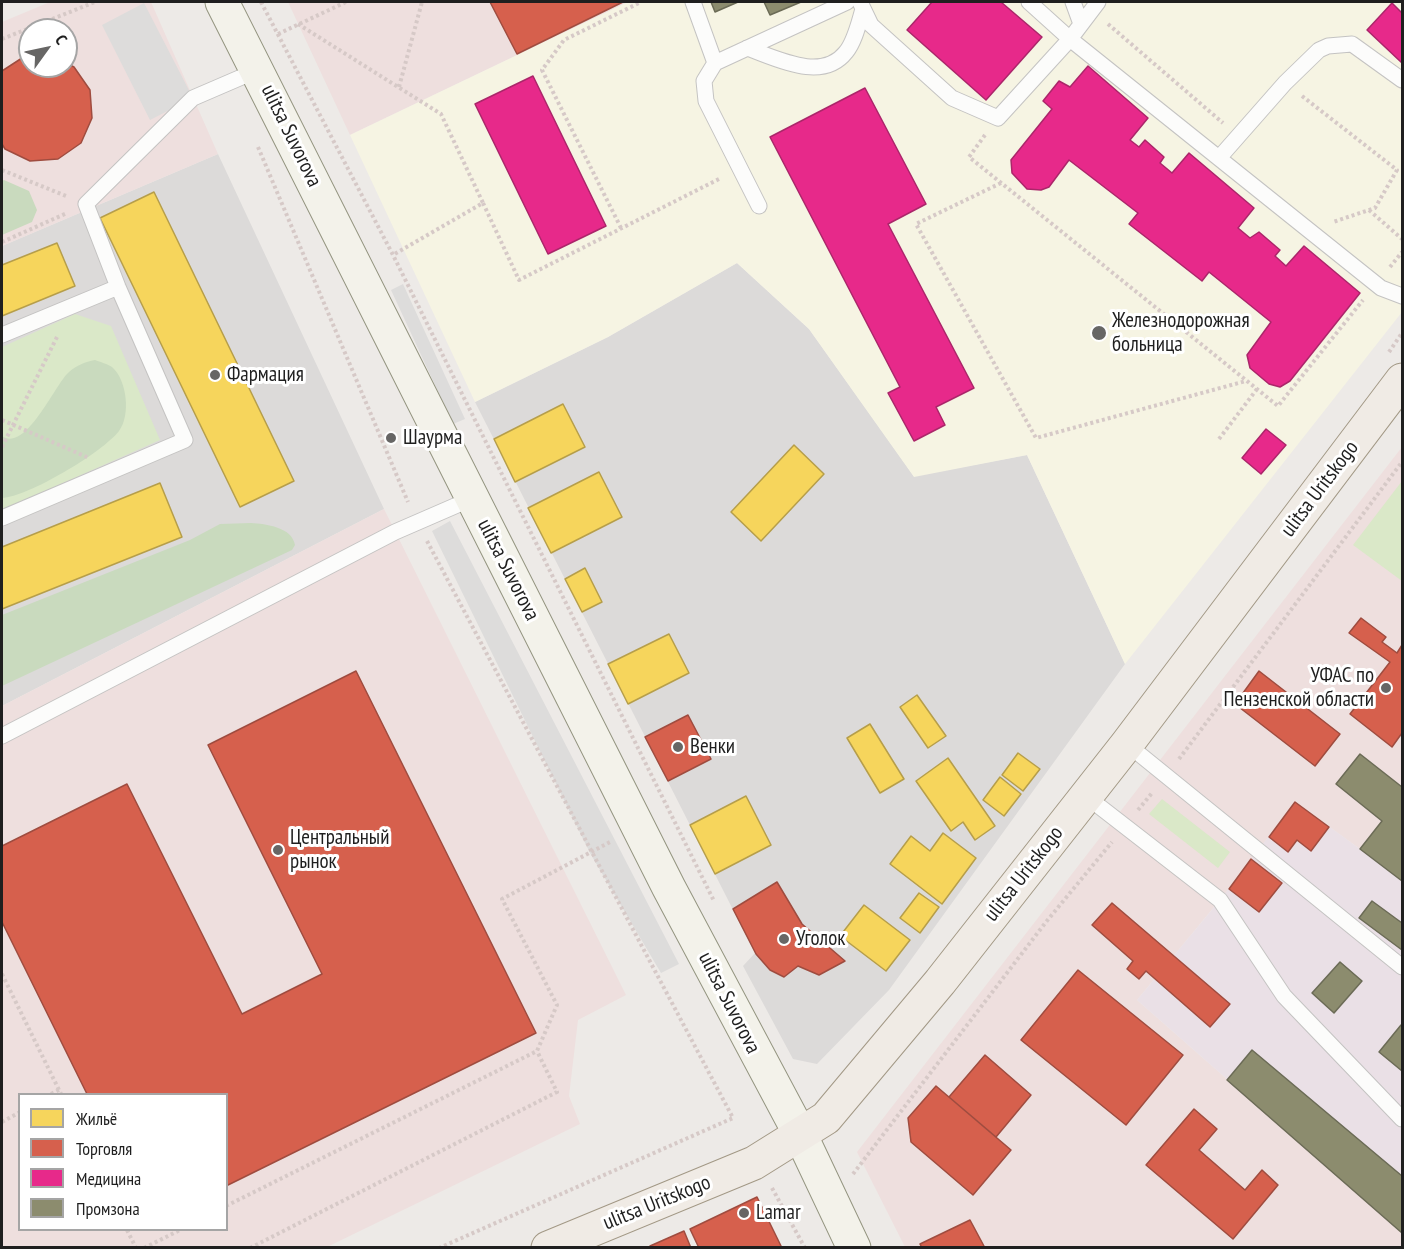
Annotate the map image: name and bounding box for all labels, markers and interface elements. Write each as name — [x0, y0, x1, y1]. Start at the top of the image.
north arrow — [18, 18, 78, 78]
text: С — [51, 31, 72, 48]
street label: ulitsa Suvorova — [255, 81, 327, 191]
place label: Железнодорожная больница — [1112, 308, 1250, 358]
marker: Железнодорожная больница — [1090, 324, 1108, 342]
place label: Фармация — [227, 362, 304, 388]
marker: Фармация — [208, 368, 222, 382]
place label: Шаурма — [403, 425, 462, 451]
marker: Шаурма — [384, 431, 398, 445]
street label: ulitsa Uritskogo — [1276, 436, 1364, 542]
street label: ulitsa Suvorova — [472, 515, 544, 625]
place label: УФАС по Пензенской области — [1224, 663, 1374, 713]
marker: УФАС по Пензенской области — [1379, 681, 1393, 695]
place label: Венки — [690, 734, 735, 760]
marker: Венки — [671, 740, 685, 754]
street label: ulitsa Uritskogo — [979, 821, 1069, 927]
place label: Центральный рынок — [290, 825, 389, 875]
marker: Центральный рынок — [271, 843, 285, 857]
place label: Уголок — [796, 926, 845, 952]
marker: Уголок — [777, 932, 791, 946]
street label: ulitsa Suvorova — [693, 948, 765, 1058]
legend — [18, 1093, 228, 1231]
text: Жильё — [76, 1107, 117, 1130]
text: Торговля — [76, 1137, 132, 1160]
text: Медицина — [76, 1167, 141, 1190]
street label: ulitsa Uritskogo — [600, 1170, 714, 1236]
text: Промзона — [76, 1197, 140, 1220]
place label: Lamar — [756, 1200, 801, 1226]
marker: Lamar — [737, 1206, 751, 1220]

